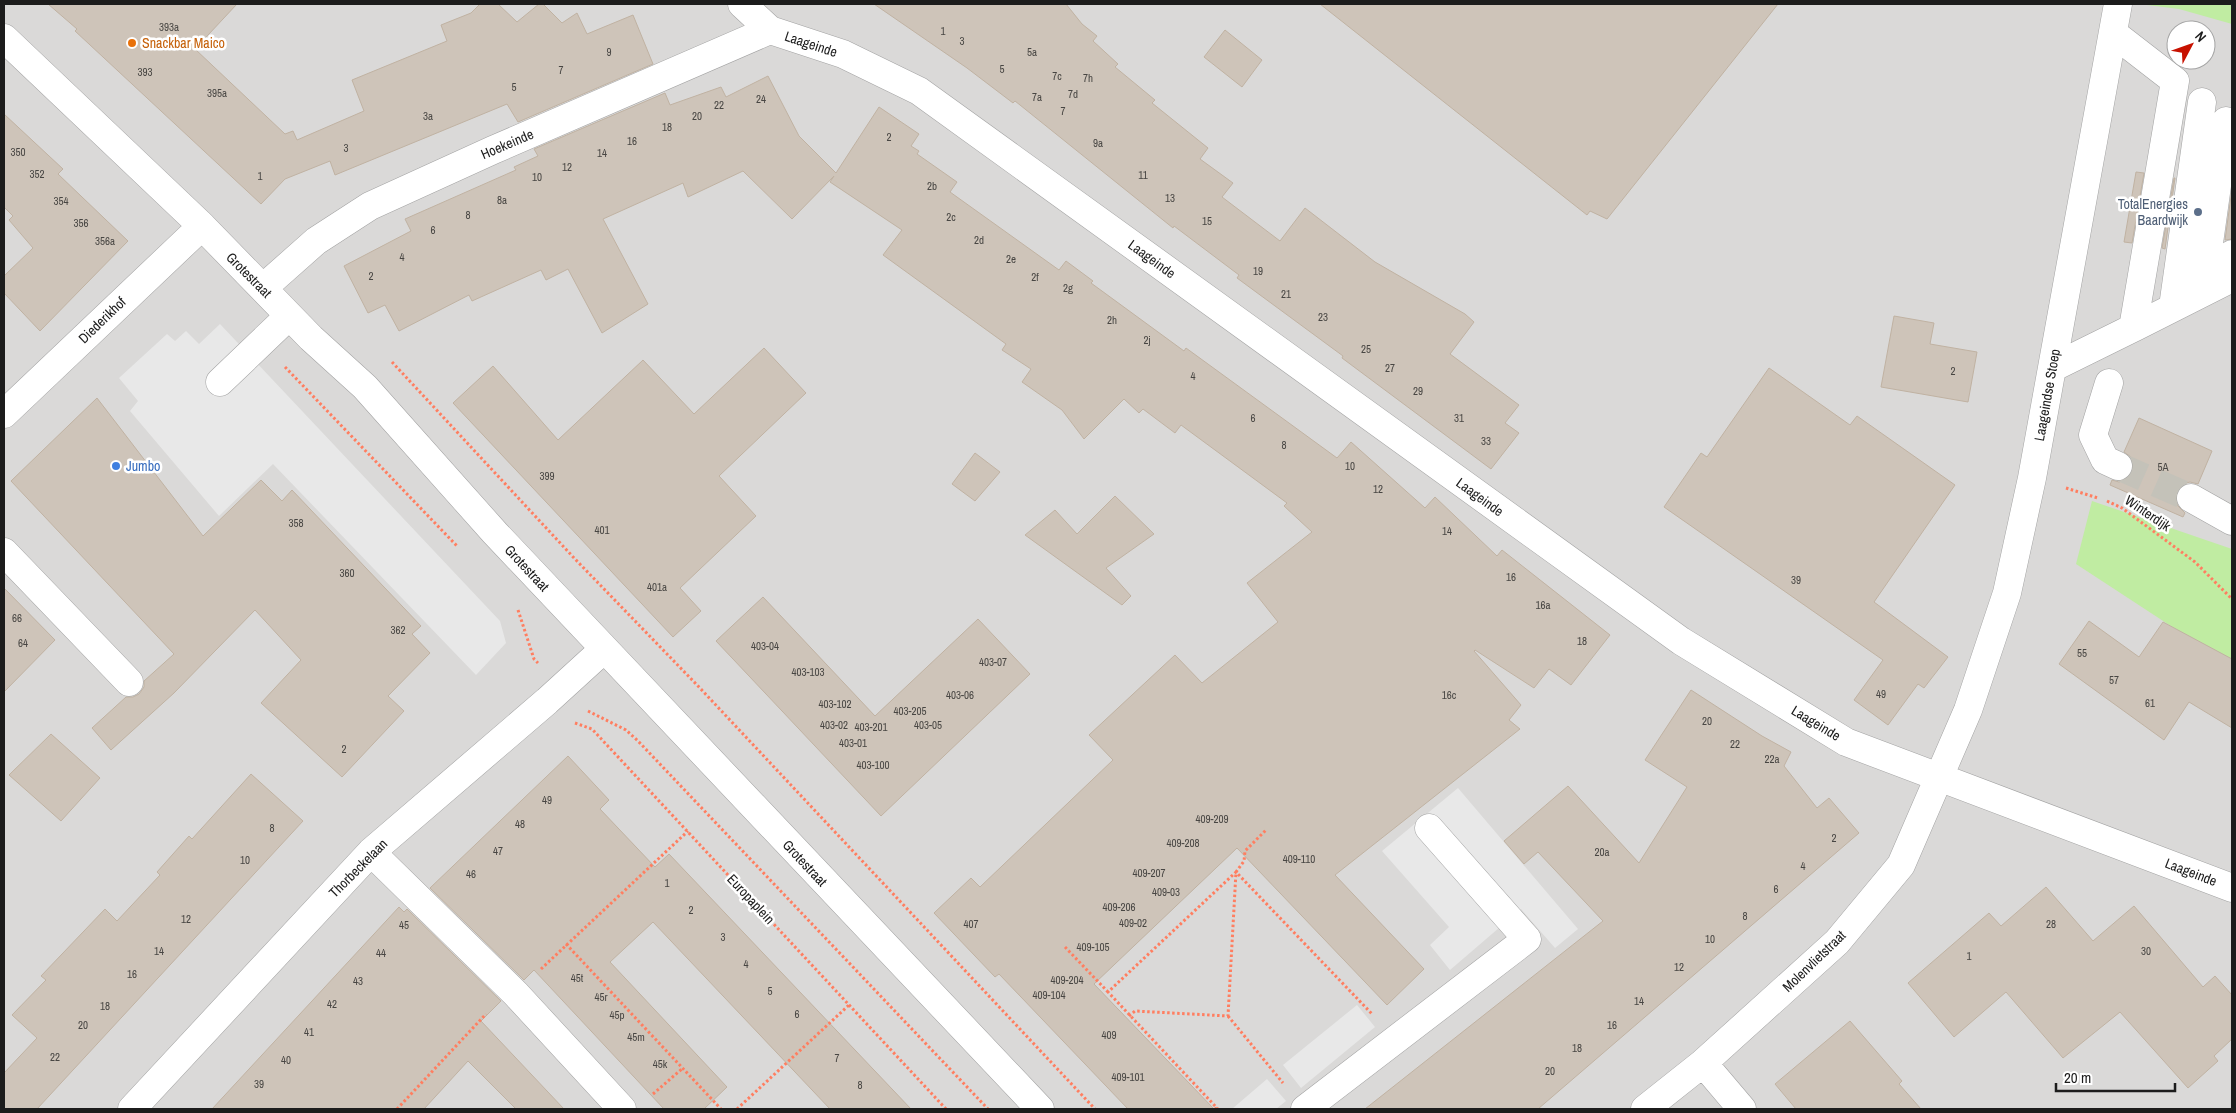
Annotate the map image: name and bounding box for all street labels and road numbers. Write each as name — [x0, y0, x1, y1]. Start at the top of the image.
street label: Laageinde — [782, 27, 840, 61]
street label: Hoekeinde — [478, 125, 536, 163]
street label: Laageinde — [1125, 236, 1179, 282]
street label: Grotestraat — [222, 248, 276, 302]
street label: Diederikhof — [74, 292, 130, 347]
street label: Laageindse Stoep — [2030, 348, 2064, 442]
street label: Laageinde — [1453, 474, 1507, 520]
street label: Winterdijk — [2122, 491, 2175, 535]
street label: Grotestraat — [501, 541, 553, 595]
street label: Laageinde — [1788, 701, 1844, 745]
street label: Thorbeckelaan — [325, 835, 391, 901]
street label: Grotestraat — [779, 836, 831, 890]
street label: Laageinde — [2162, 854, 2220, 890]
street label: Europaplein — [723, 870, 779, 928]
street label: Molenvlietstraat — [1779, 926, 1849, 996]

